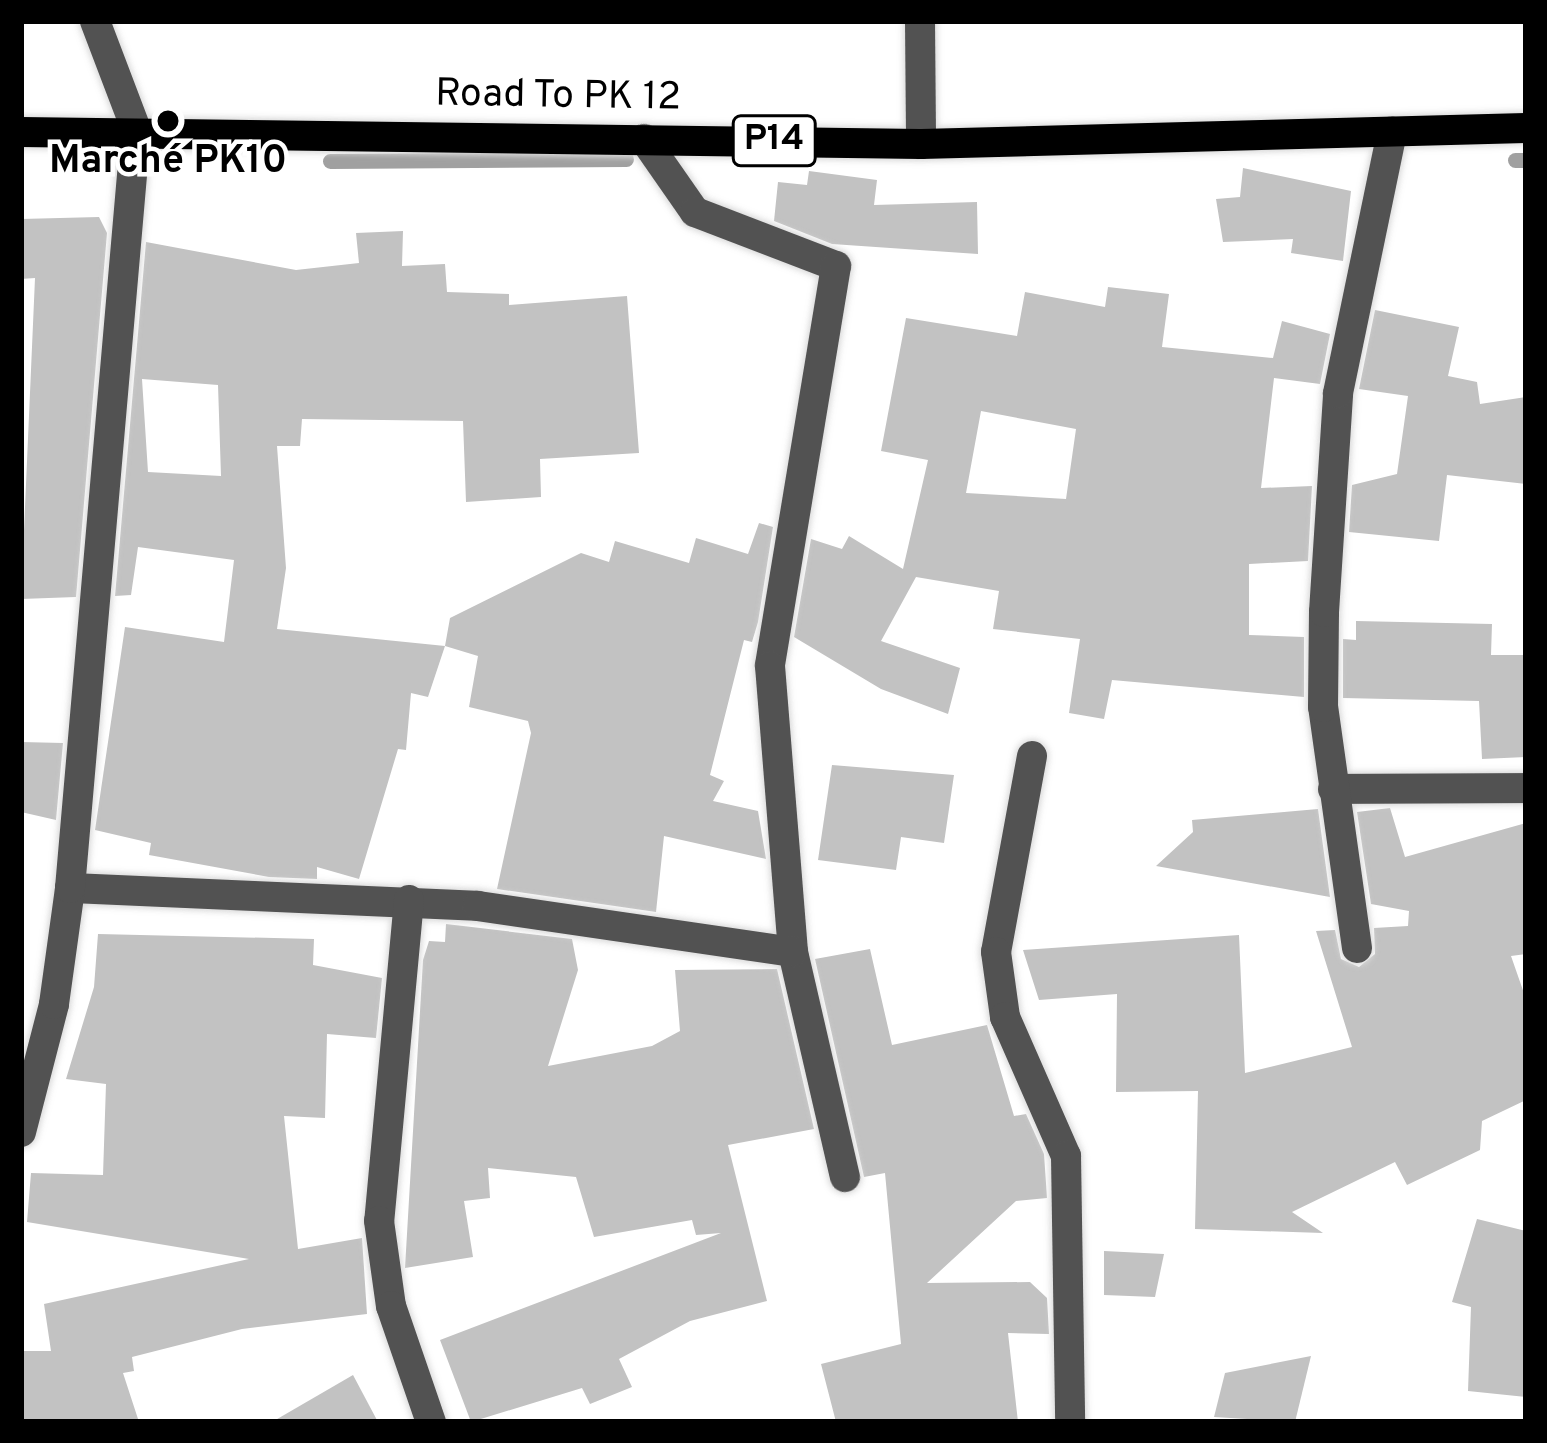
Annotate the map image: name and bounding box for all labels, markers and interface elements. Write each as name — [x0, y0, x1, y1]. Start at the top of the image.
street label: Road To PK 12 — [434, 72, 682, 124]
marker: Marché PK10 — [155, 108, 181, 134]
road number: P14 — [729, 111, 819, 171]
place label: Marché PK10 — [49, 140, 287, 186]

